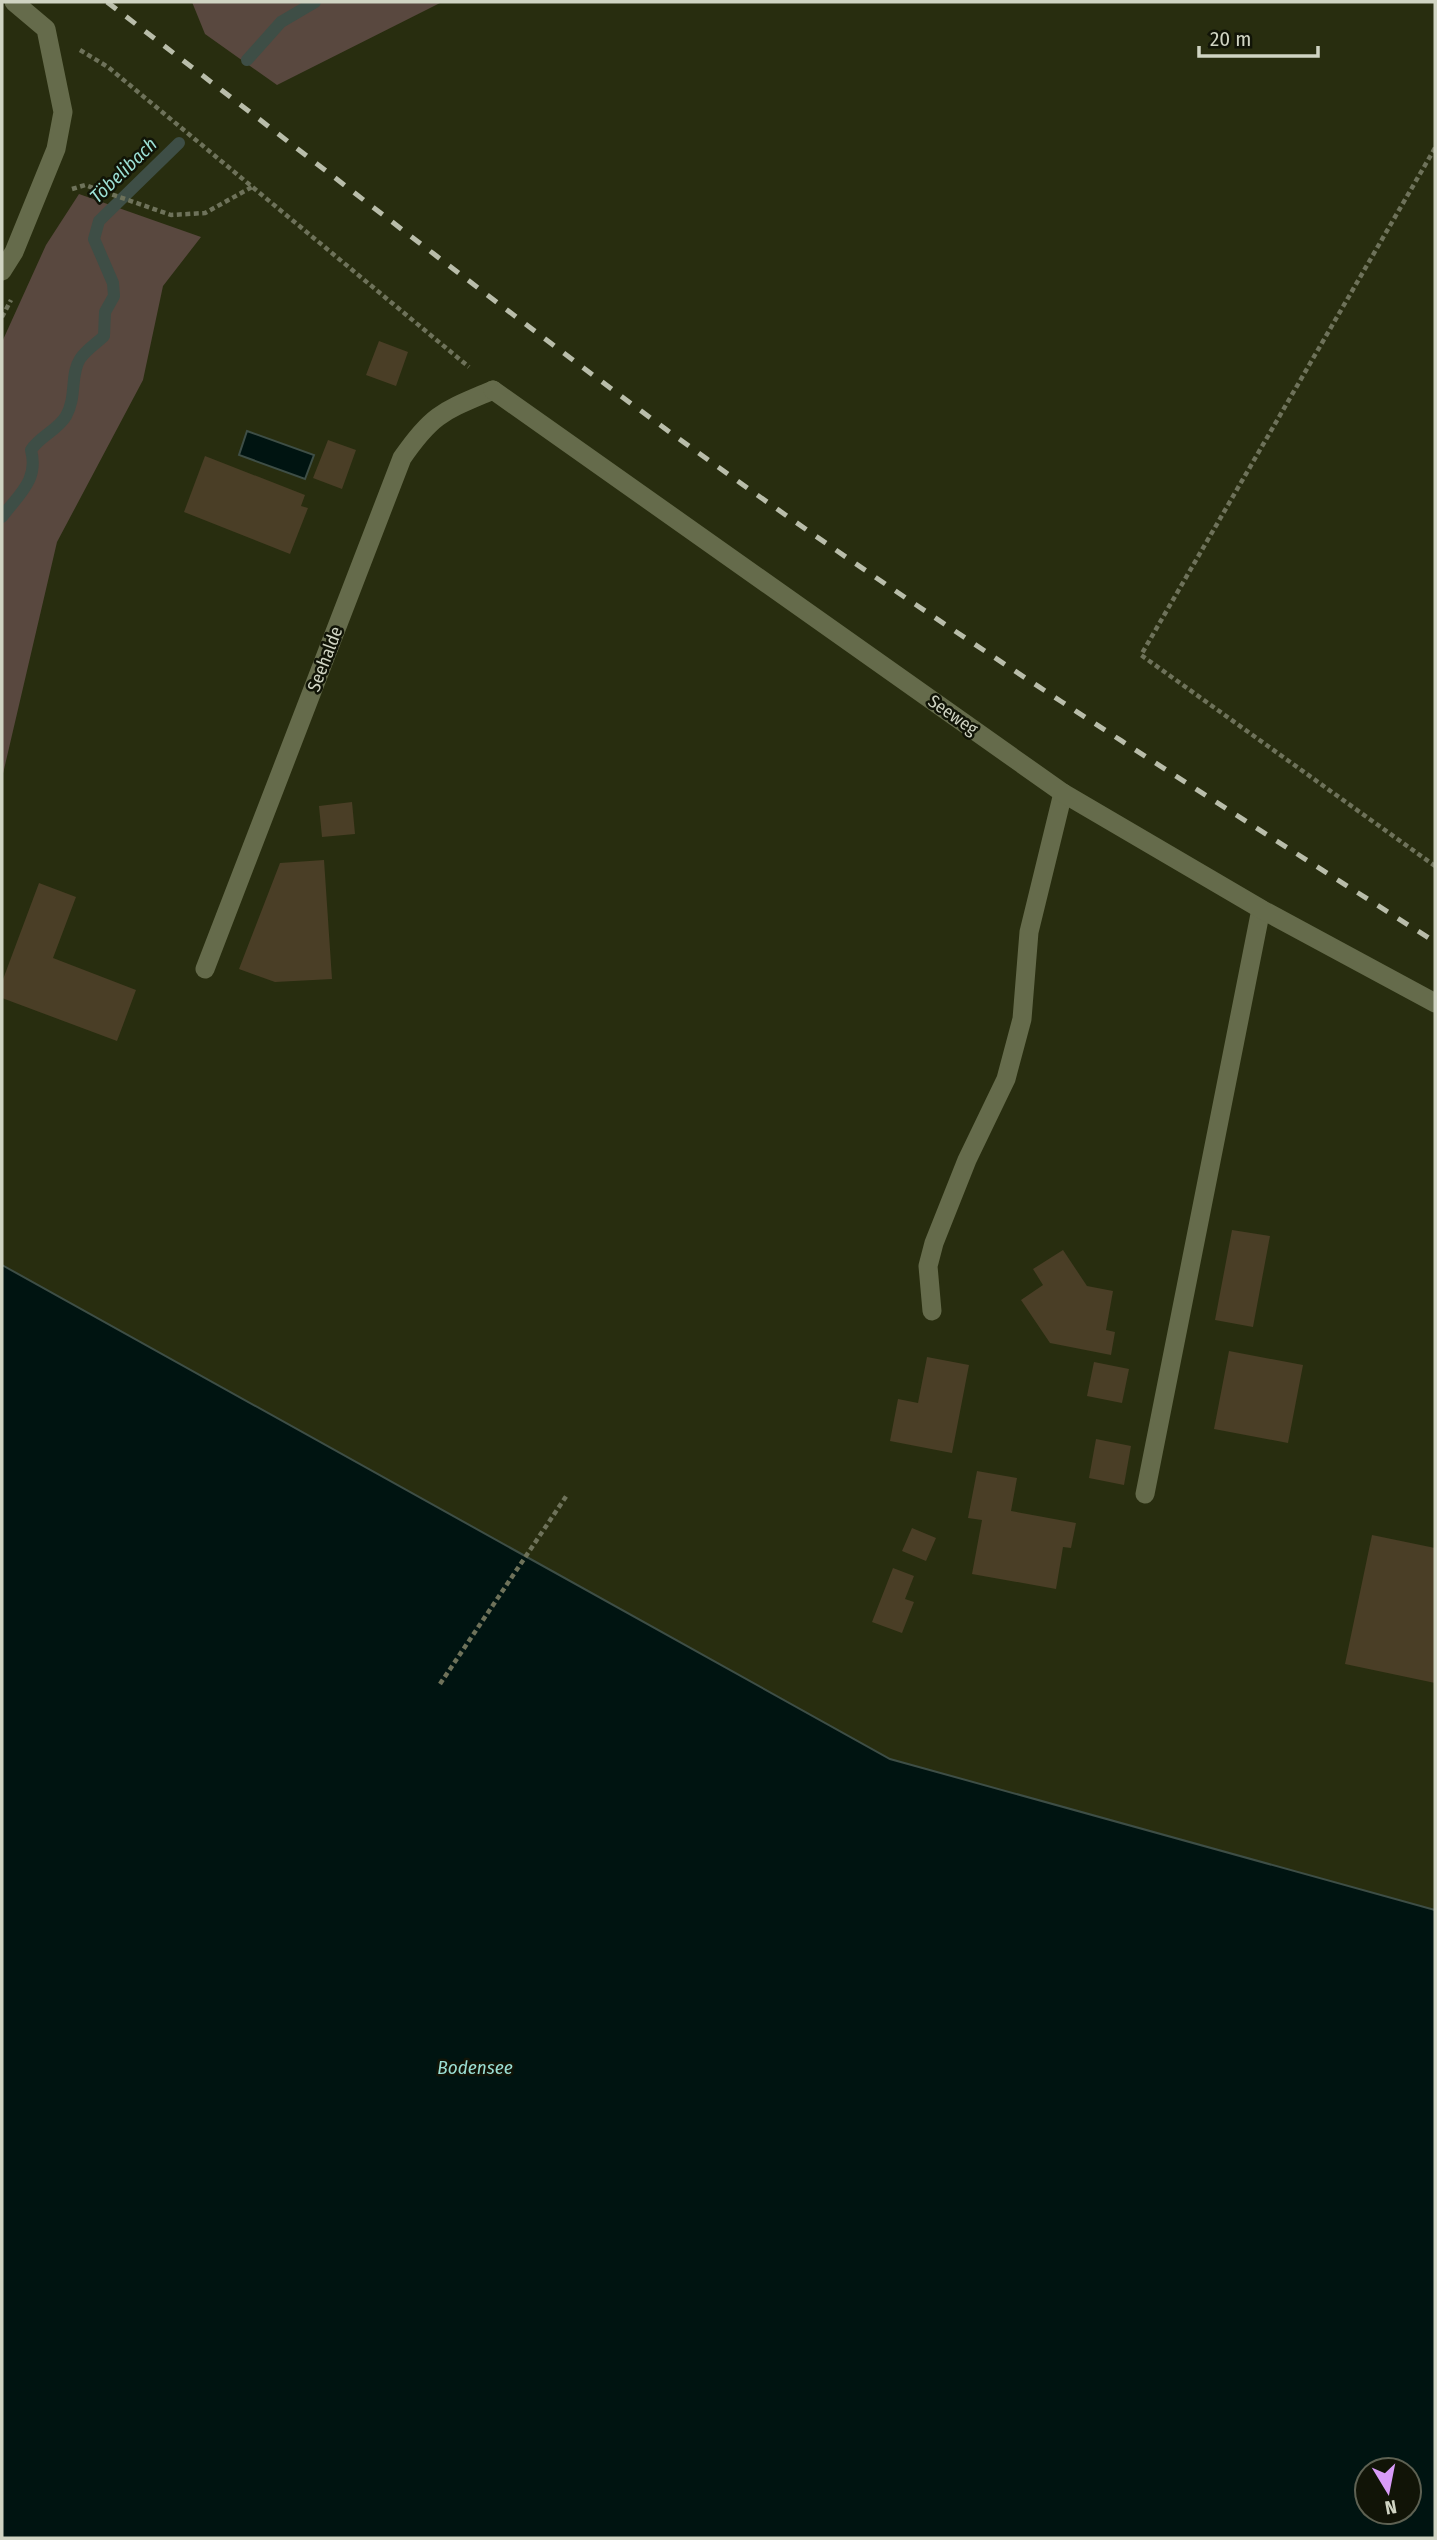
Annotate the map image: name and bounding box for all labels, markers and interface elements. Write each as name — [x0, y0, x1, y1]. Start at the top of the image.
scale bar — [1199, 14, 1318, 58]
text: 20 m — [1210, 26, 1251, 52]
water label: Töbelibach — [85, 133, 162, 208]
street label: Seehalde — [303, 623, 347, 695]
street label: Seeweg — [924, 690, 983, 740]
water label: Bodensee — [437, 2056, 513, 2079]
north arrow — [1353, 2456, 1423, 2526]
text: N — [1383, 2495, 1398, 2520]

